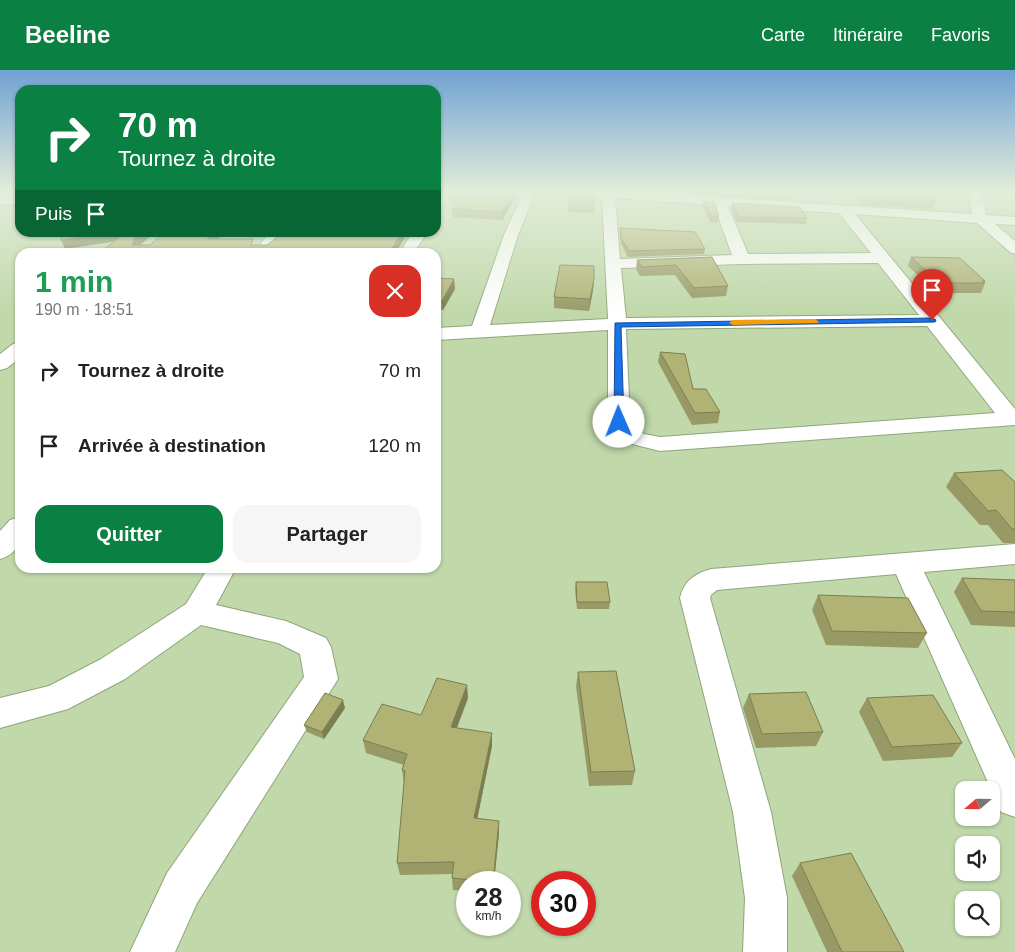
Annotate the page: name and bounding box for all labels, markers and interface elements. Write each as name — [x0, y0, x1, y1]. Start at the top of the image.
text: Beeline — [25, 21, 110, 48]
text: Carte — [761, 25, 805, 45]
text: Itinéraire — [833, 25, 903, 45]
text: Favoris — [931, 25, 990, 45]
icon: right — [35, 105, 100, 170]
text: 70 m — [118, 105, 198, 144]
text: Tournez à droite — [118, 146, 276, 171]
icon: arrive — [82, 200, 110, 228]
text: Puis — [35, 203, 72, 224]
text: 1 min — [35, 265, 113, 298]
button: close — [369, 265, 421, 317]
pin — [911, 269, 953, 320]
icon: arrive — [918, 276, 946, 304]
text: 190 m · 18:51 — [35, 301, 134, 318]
icon: right — [35, 357, 63, 385]
text: Tournez à droite — [78, 360, 224, 381]
text: 70 m — [379, 360, 421, 381]
position arrow — [592, 395, 644, 447]
icon: arrive — [35, 432, 63, 460]
text: Arrivée à destination — [78, 435, 266, 456]
text: 120 m — [368, 435, 421, 456]
button: Quitter — [35, 505, 223, 563]
button: Partager — [233, 505, 421, 563]
north arrow — [955, 781, 1000, 826]
map controls — [955, 781, 1000, 936]
button: sound — [955, 836, 1000, 881]
speed limit sign: 30 — [531, 871, 596, 936]
text: 28 — [475, 883, 502, 911]
button: search — [955, 891, 1000, 936]
text: km/h — [475, 909, 502, 923]

